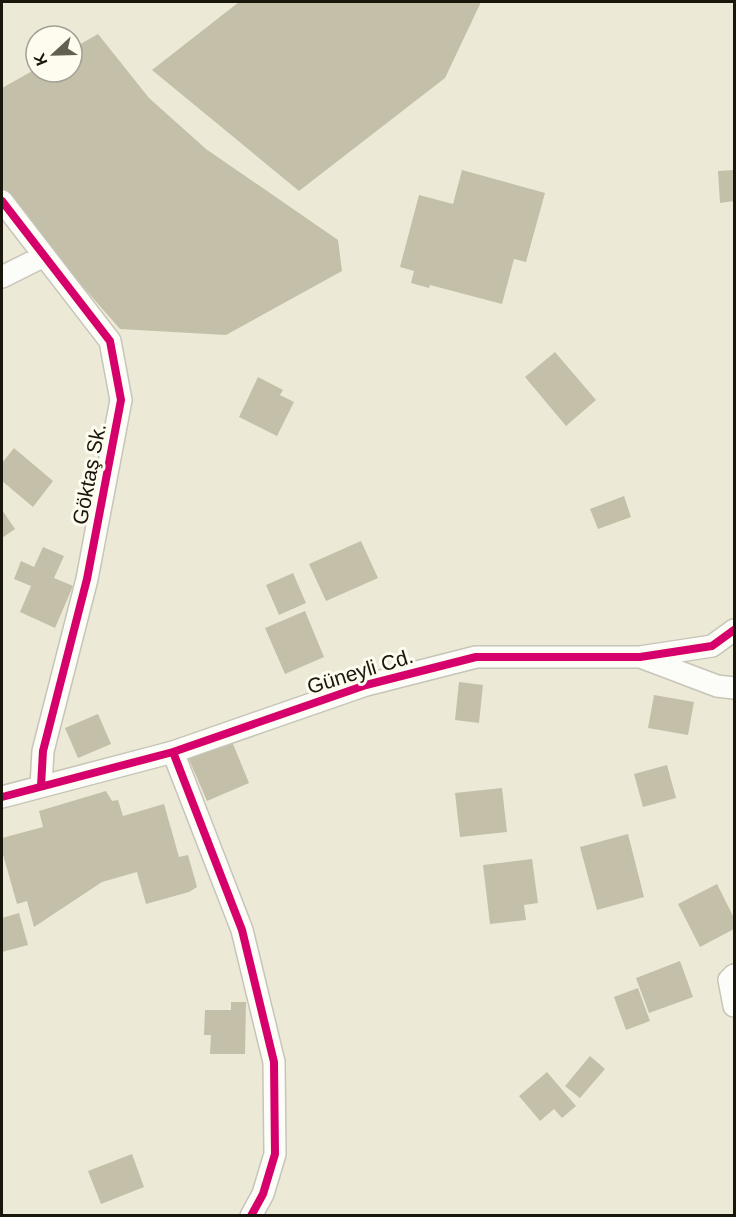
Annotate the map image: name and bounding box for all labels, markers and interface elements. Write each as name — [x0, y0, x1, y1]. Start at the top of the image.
north arrow — [24, 24, 84, 84]
text: K — [30, 50, 51, 68]
street label: Göktaş Sk. — [68, 421, 110, 527]
street label: Güneyli Cd. — [304, 644, 416, 698]

